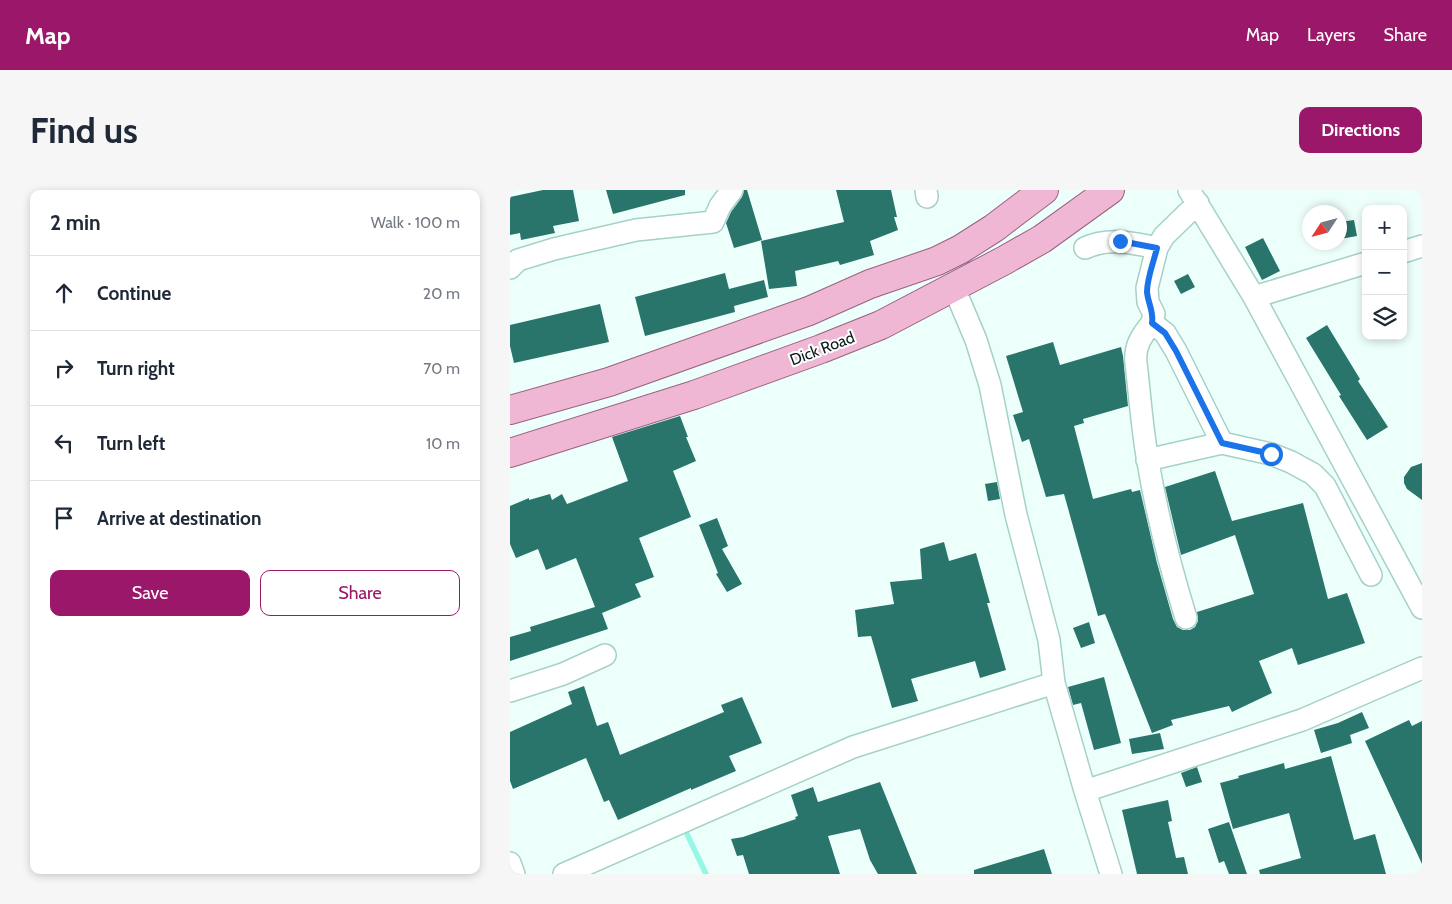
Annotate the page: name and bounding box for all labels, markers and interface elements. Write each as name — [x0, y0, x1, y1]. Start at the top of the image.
text: Map — [25, 21, 71, 50]
text: Map — [1246, 24, 1279, 46]
text: Layers — [1307, 24, 1356, 46]
text: Share — [1384, 24, 1427, 46]
button: Directions — [1299, 107, 1422, 153]
text: Find us — [30, 109, 138, 152]
north arrow — [1302, 205, 1347, 250]
map controls — [1362, 205, 1407, 340]
button: + — [1362, 205, 1407, 250]
text: 2 min — [50, 210, 101, 235]
text: Walk · 100 m — [371, 213, 460, 232]
route end — [1109, 230, 1132, 253]
button: − — [1362, 250, 1407, 295]
icon: ahead — [50, 279, 78, 307]
text: Continue — [97, 282, 171, 305]
text: 20 m — [423, 284, 460, 303]
button: layers — [1362, 295, 1407, 340]
street label: Dick Road — [787, 327, 857, 369]
icon: right — [50, 354, 78, 382]
text: Turn right — [97, 357, 175, 380]
text: 70 m — [423, 359, 460, 378]
icon: left — [50, 429, 78, 457]
text: Turn left — [97, 432, 165, 455]
text: 10 m — [426, 434, 460, 453]
route start — [1260, 443, 1283, 466]
icon: arrive — [50, 504, 78, 532]
text: Arrive at destination — [97, 507, 261, 530]
button: Save — [50, 570, 250, 616]
button: Share — [260, 570, 460, 616]

